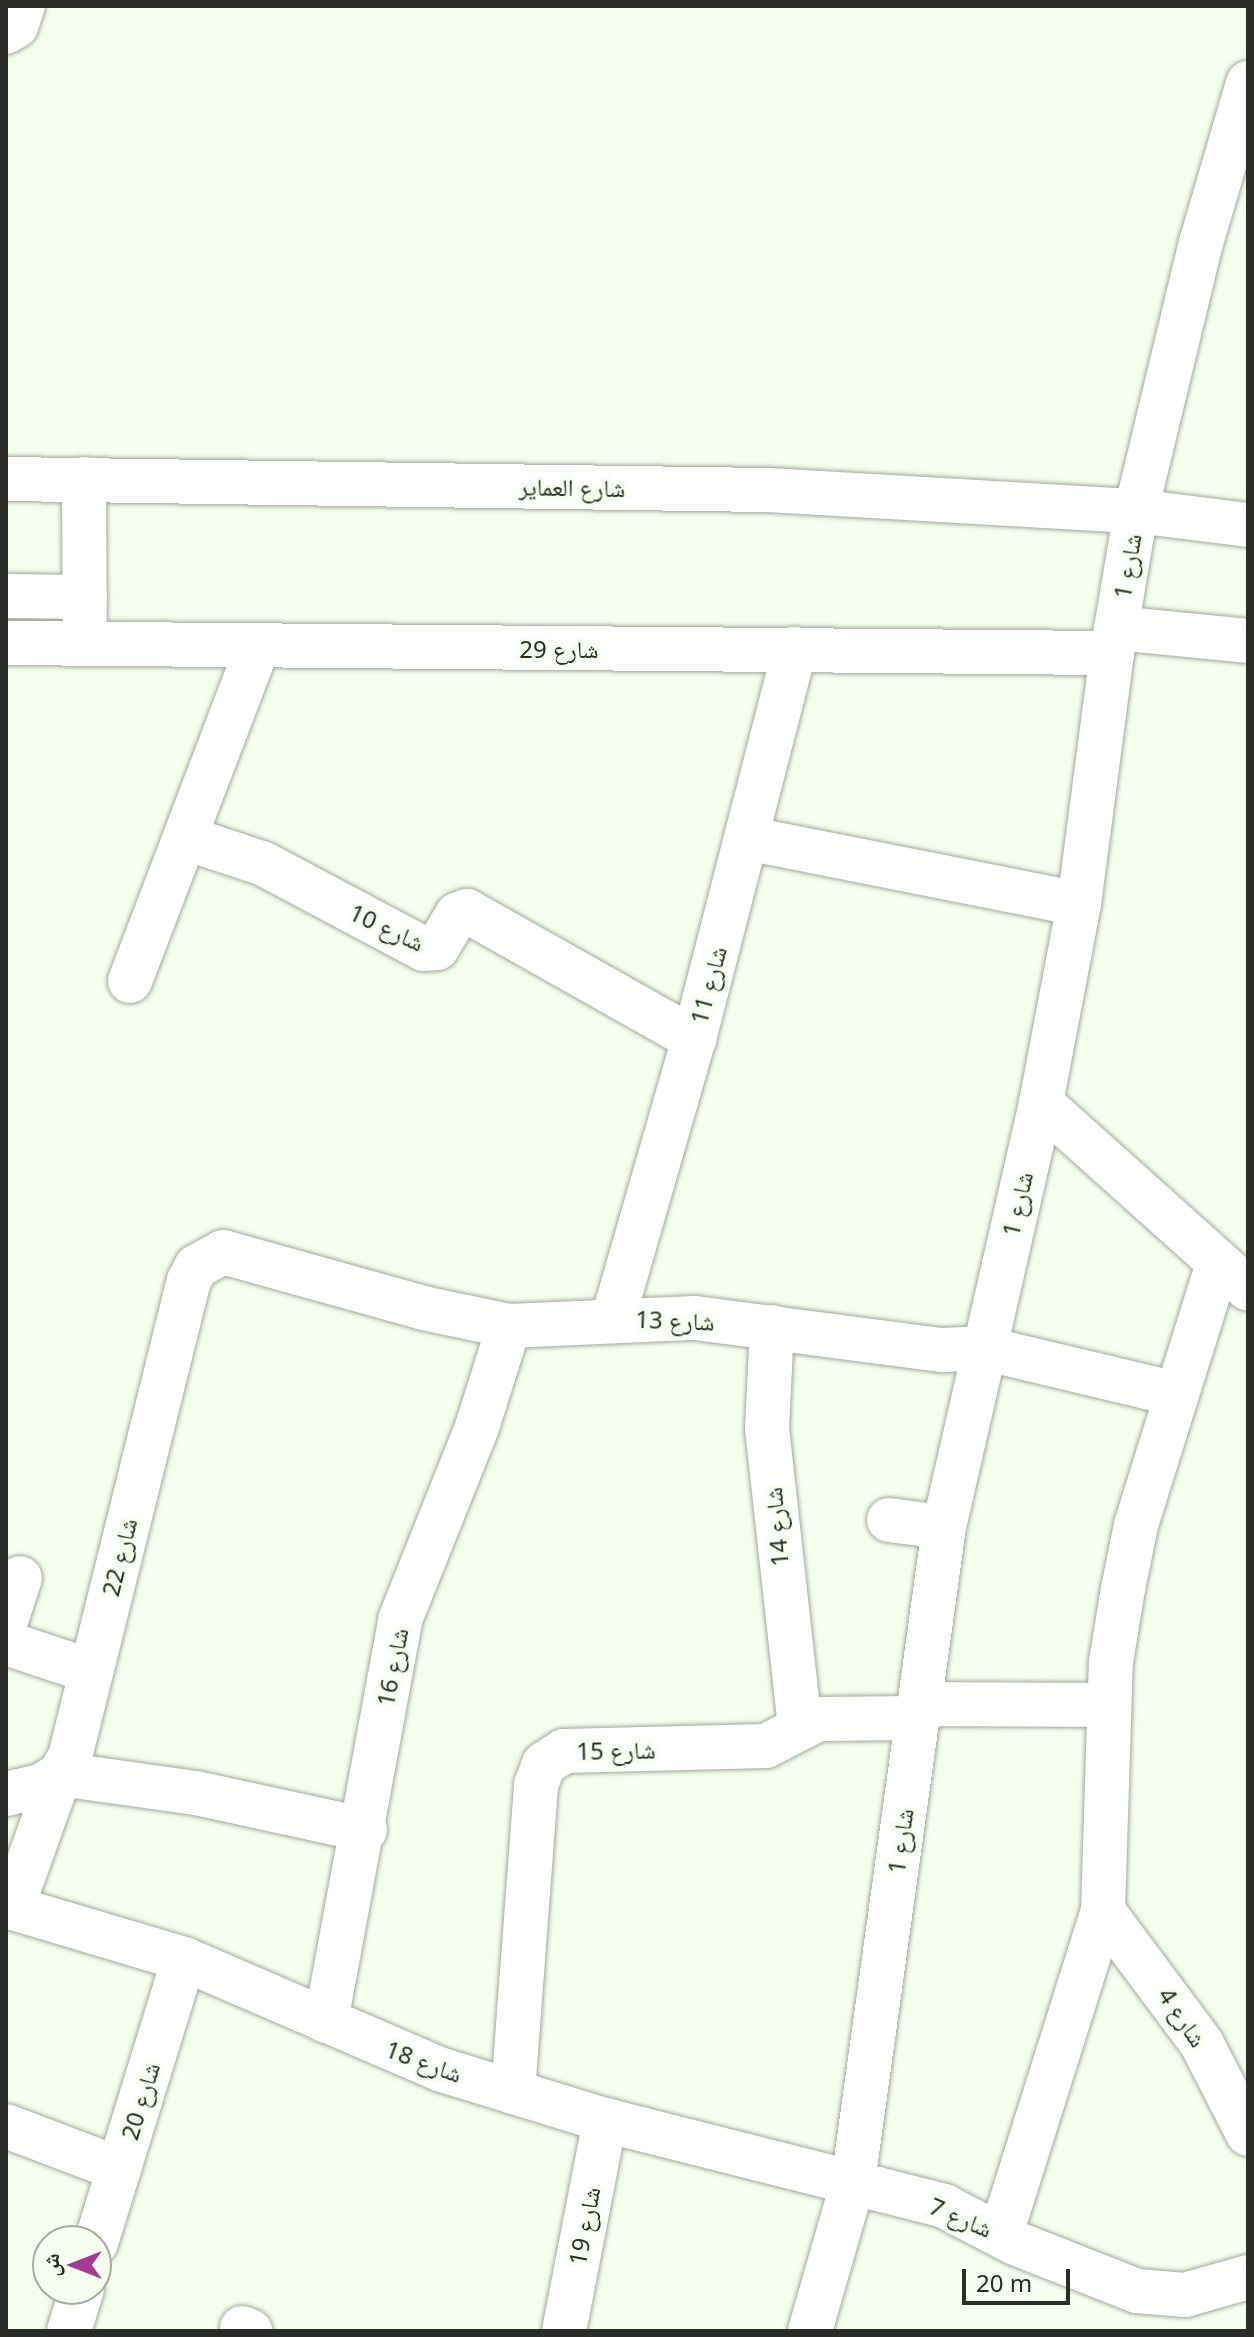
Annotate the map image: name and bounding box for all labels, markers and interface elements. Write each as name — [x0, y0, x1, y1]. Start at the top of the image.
street label: شارع العماير — [519, 472, 625, 502]
street label: شارع 1 — [1107, 531, 1147, 601]
street label: شارع 29 — [519, 635, 599, 663]
street label: شارع 10 — [345, 897, 429, 957]
street label: شارع 11 — [684, 943, 732, 1027]
street label: شارع 1 — [996, 1169, 1038, 1239]
street label: شارع 13 — [635, 1304, 715, 1336]
street label: شارع 14 — [758, 1486, 794, 1568]
street label: شارع 22 — [95, 1515, 143, 1599]
street label: شارع 16 — [370, 1625, 414, 1709]
street label: شارع 15 — [576, 1735, 656, 1765]
street label: شارع 1 — [881, 1807, 919, 1875]
street label: شارع 4 — [1153, 1982, 1213, 2052]
street label: شارع 18 — [382, 2034, 466, 2088]
street label: شارع 20 — [115, 2059, 165, 2143]
street label: شارع 19 — [562, 2184, 606, 2268]
street label: شارع 7 — [925, 2191, 997, 2243]
north arrow — [32, 2225, 112, 2305]
text: ش — [35, 2253, 65, 2277]
scale bar — [966, 2253, 1074, 2303]
text: 20 m — [976, 2266, 1032, 2299]

